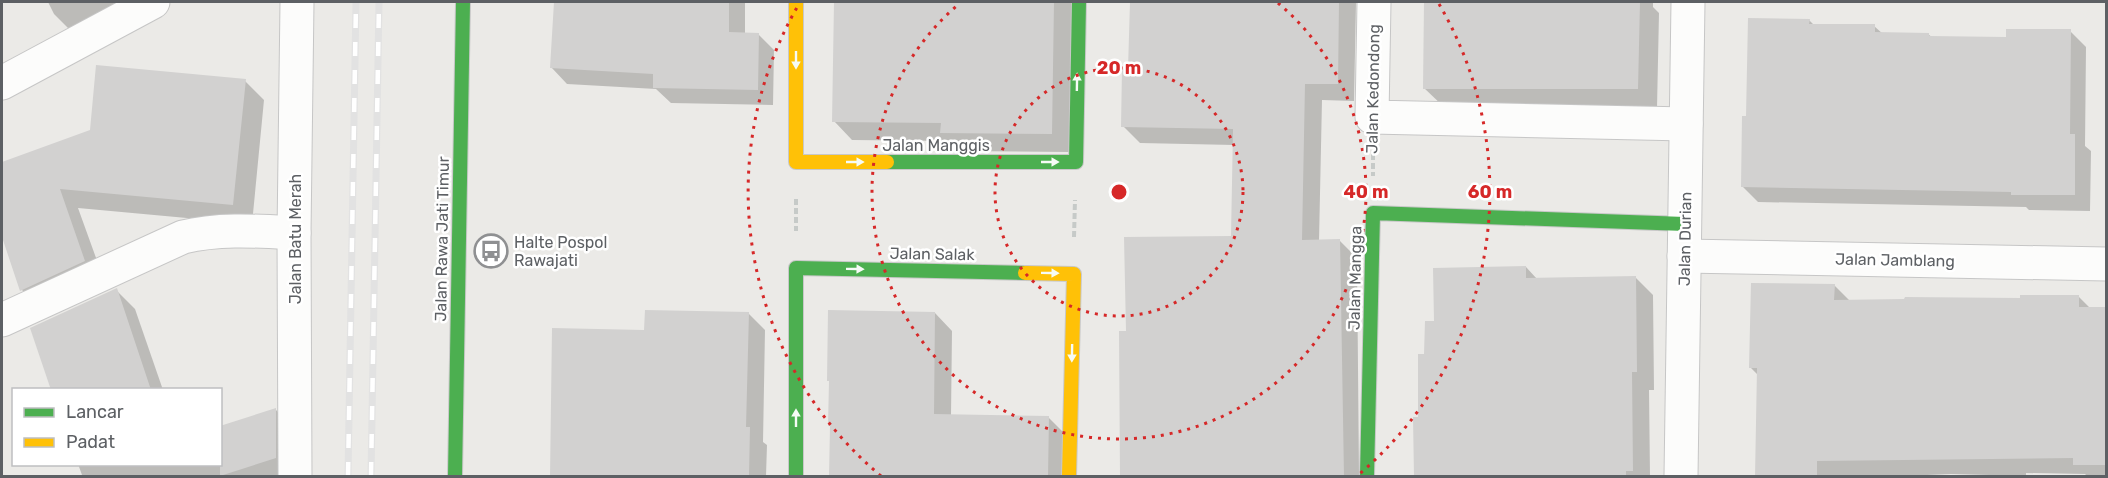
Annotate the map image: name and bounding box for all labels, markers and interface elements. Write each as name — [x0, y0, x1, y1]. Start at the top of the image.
street label: Jalan Kedondong — [1362, 24, 1384, 154]
one-way arrow — [791, 50, 801, 69]
text: 20 m — [1097, 57, 1141, 79]
one-way arrow — [1073, 73, 1082, 92]
street label: Jalan Manggis — [882, 136, 990, 155]
street label: Jalan Rawa Jati Timur — [431, 156, 453, 322]
one-way arrow — [845, 157, 864, 167]
one-way arrow — [1040, 157, 1059, 167]
street label: Jalan Batu Merah — [286, 174, 305, 304]
text: 40 m — [1344, 181, 1388, 203]
text: 60 m — [1468, 181, 1512, 203]
centre of rings — [1109, 182, 1129, 202]
street label: Jalan Durian — [1675, 192, 1695, 286]
street label: Jalan Mangga — [1345, 226, 1365, 330]
bus stop icon: Halte Pospol Rawajati — [473, 233, 509, 269]
place label: Halte Pospol Rawajati — [514, 233, 607, 270]
street label: Jalan Salak — [889, 244, 975, 264]
street label: Jalan Jamblang — [1835, 249, 1955, 271]
one-way arrow — [845, 264, 864, 274]
one-way arrow — [1040, 269, 1059, 278]
one-way arrow — [1067, 344, 1077, 363]
legend — [12, 388, 222, 466]
text: Lancar — [66, 401, 124, 423]
one-way arrow — [791, 409, 801, 428]
text: Padat — [66, 431, 115, 453]

